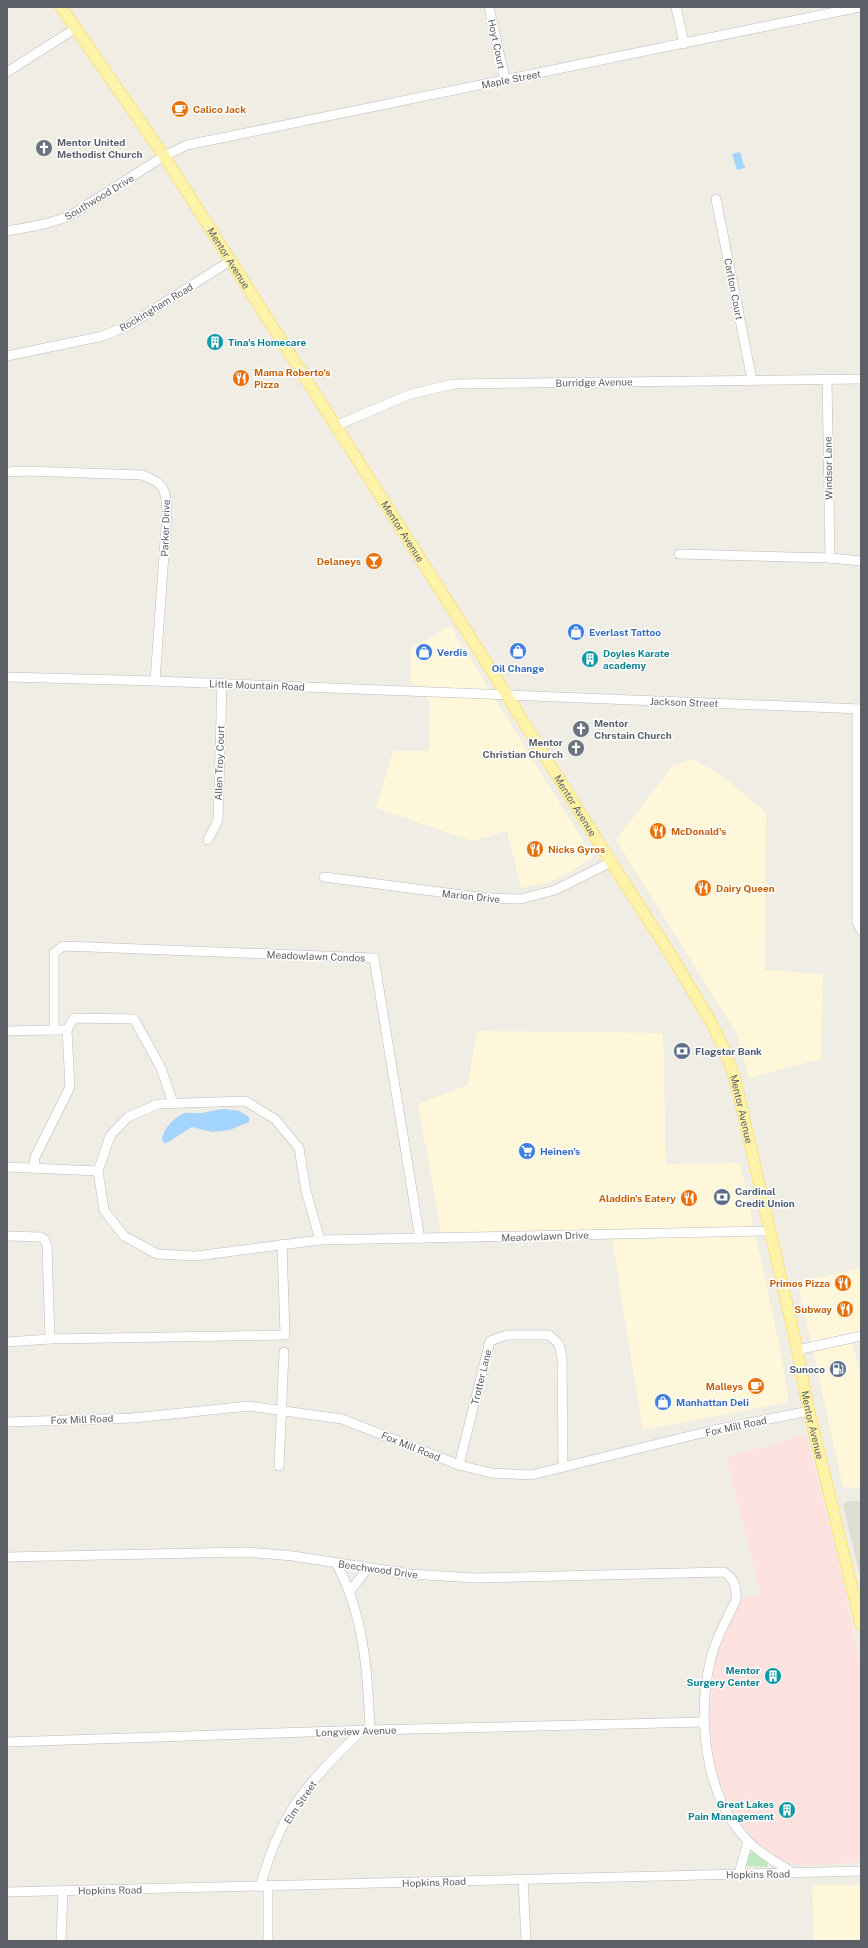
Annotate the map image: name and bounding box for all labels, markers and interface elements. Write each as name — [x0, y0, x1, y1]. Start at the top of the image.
street label: Hoyt Court — [486, 18, 508, 70]
street label: Maple Street — [480, 67, 542, 91]
cafe icon: Calico Jack — [170, 99, 190, 119]
place label: Calico Jack — [193, 103, 246, 115]
place label: Mentor United Methodist Church — [57, 136, 143, 160]
church icon: Mentor United Methodist Church — [34, 138, 54, 158]
street label: Southwood Drive — [62, 171, 136, 222]
street label: Mentor Avenue — [205, 225, 253, 291]
street label: Carlton Court — [722, 257, 746, 321]
street label: Rockingham Road — [117, 280, 195, 334]
building icon: Tina's Homecare — [205, 332, 225, 352]
place label: Tina's Homecare — [228, 336, 307, 348]
place label: Mama Roberto's Pizza — [254, 366, 331, 390]
restaurant icon: Mama Roberto's Pizza — [231, 368, 251, 388]
street label: Burridge Avenue — [555, 375, 633, 389]
street label: Windsor Lane — [821, 436, 835, 500]
street label: Mentor Avenue — [379, 498, 427, 564]
street label: Parker Drive — [158, 499, 172, 557]
bar icon: Delaneys — [364, 551, 384, 571]
place label: Delaneys — [317, 555, 361, 567]
shop icon: Everlast Tattoo — [566, 622, 586, 642]
place label: Everlast Tattoo — [589, 626, 661, 638]
shop icon: Oil Change — [508, 641, 528, 661]
shop icon: Verdis — [414, 642, 434, 662]
place label: Verdis — [437, 646, 467, 658]
place label: Doyles Karate academy — [603, 647, 670, 671]
building icon: Doyles Karate academy — [580, 649, 600, 669]
place label: Oil Change — [492, 662, 544, 674]
street label: Little Mountain Road — [209, 677, 305, 693]
street label: Jackson Street — [650, 695, 718, 709]
place label: Mentor Chrstain Church — [594, 717, 672, 741]
church icon: Mentor Chrstain Church — [571, 719, 591, 739]
street label: Allen Troy Court — [212, 725, 226, 801]
place label: Mentor Christian Church — [483, 736, 563, 760]
church icon: Mentor Christian Church — [566, 738, 586, 758]
street label: Mentor Avenue — [552, 772, 599, 839]
restaurant icon: McDonald's — [648, 821, 668, 841]
place label: McDonald's — [671, 825, 726, 837]
restaurant icon: Nicks Gyros — [525, 839, 545, 859]
place label: Nicks Gyros — [548, 843, 605, 855]
restaurant icon: Dairy Queen — [693, 878, 713, 898]
place label: Dairy Queen — [716, 882, 775, 894]
street label: Marion Drive — [441, 887, 501, 905]
street label: Meadowlawn Condos — [267, 948, 365, 964]
bank icon: Flagstar Bank — [672, 1041, 692, 1061]
place label: Flagstar Bank — [695, 1045, 762, 1057]
street label: Mentor Avenue — [728, 1073, 756, 1145]
supermarket icon: Heinen's — [517, 1141, 537, 1161]
place label: Heinen's — [540, 1145, 580, 1157]
place label: Cardinal Credit Union — [735, 1185, 795, 1209]
bank icon: Cardinal Credit Union — [712, 1187, 732, 1207]
restaurant icon: Aladdin's Eatery — [679, 1188, 699, 1208]
place label: Aladdin's Eatery — [599, 1192, 676, 1204]
street label: Meadowlawn Drive — [501, 1228, 589, 1244]
restaurant icon: Primos Pizza — [833, 1273, 853, 1293]
place label: Primos Pizza — [769, 1277, 830, 1289]
restaurant icon: Subway — [835, 1299, 855, 1319]
place label: Subway — [794, 1303, 832, 1315]
street label: Trotter Lane — [468, 1348, 494, 1406]
fuel station icon: Sunoco — [828, 1359, 848, 1379]
place label: Sunoco — [789, 1363, 825, 1375]
cafe icon: Malleys — [746, 1376, 766, 1396]
place label: Malleys — [706, 1380, 743, 1392]
street label: Mentor Avenue — [799, 1390, 827, 1461]
shop icon: Manhattan Deli — [653, 1392, 673, 1412]
place label: Manhattan Deli — [676, 1396, 749, 1408]
street label: Fox Mill Road — [51, 1412, 114, 1426]
street label: Fox Mill Road — [704, 1414, 768, 1438]
street label: Fox Mill Road — [380, 1429, 442, 1463]
street label: Beechwood Drive — [337, 1557, 419, 1581]
place label: Mentor Surgery Center — [686, 1664, 760, 1688]
building icon: Mentor Surgery Center — [763, 1666, 783, 1686]
street label: Longview Avenue — [315, 1724, 397, 1738]
street label: Elm Street — [281, 1778, 319, 1826]
place label: Great Lakes Pain Management — [688, 1798, 774, 1822]
building icon: Great Lakes Pain Management — [777, 1800, 797, 1820]
street label: Hopkins Road — [726, 1867, 790, 1881]
street label: Hopkins Road — [402, 1875, 466, 1889]
street label: Hopkins Road — [78, 1883, 142, 1897]

